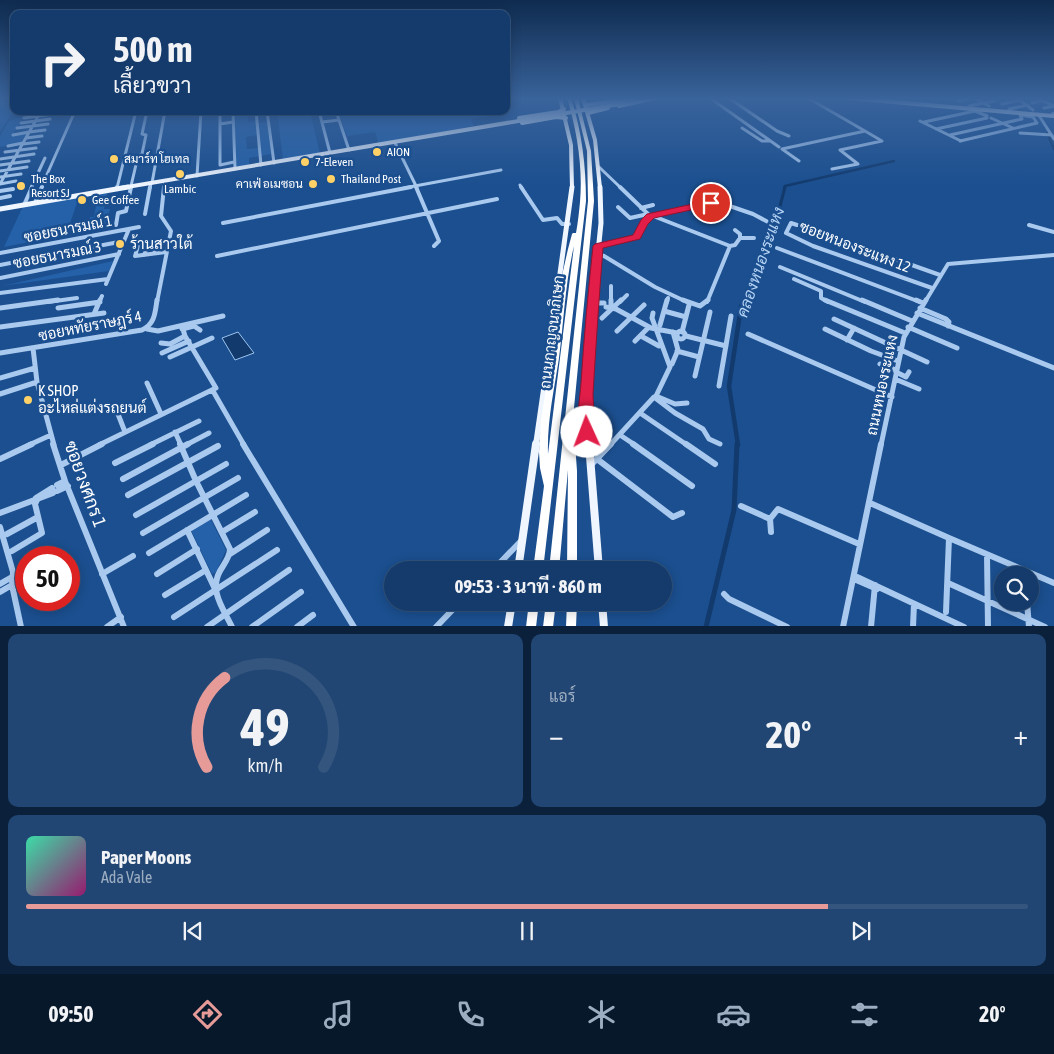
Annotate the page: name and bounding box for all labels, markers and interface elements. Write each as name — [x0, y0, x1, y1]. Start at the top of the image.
text: 500 m — [113, 29, 192, 69]
icon: right — [30, 30, 95, 95]
text: เลี้ยวขวา — [113, 72, 191, 98]
place label: AION — [387, 145, 410, 159]
marker: AION — [371, 146, 383, 158]
place label: สมาร์ท โฮเทล — [124, 151, 189, 166]
marker: สมาร์ท โฮเทล — [108, 153, 120, 165]
place label: 7-Eleven — [315, 155, 353, 169]
marker: 7-Eleven — [299, 156, 311, 168]
marker: Lambic — [174, 168, 186, 180]
place label: The Box Resort SJ — [31, 172, 70, 200]
place label: Thailand Post — [341, 172, 402, 186]
marker: Thailand Post — [325, 173, 337, 185]
place label: คาเฟ่ อเมซอน — [236, 177, 303, 191]
marker: คาเฟ่ อเมซอน — [307, 178, 319, 190]
marker: The Box Resort SJ — [15, 180, 27, 192]
place label: Lambic — [164, 182, 196, 196]
pin — [690, 182, 732, 224]
icon: arrive — [697, 189, 725, 217]
place label: Gee Coffee — [92, 193, 139, 207]
marker: Gee Coffee — [76, 194, 88, 206]
water label: คลองหนองระแหง — [733, 204, 787, 320]
street label: ซอยธนารมณ์ 1 — [22, 211, 114, 245]
street label: ซอยหนองระแหง 12 — [797, 217, 913, 276]
place label: ร้านสาวใต้ — [130, 234, 193, 252]
street label: ซอยธนารมณ์ 3 — [11, 237, 103, 271]
marker: ร้านสาวใต้ — [114, 238, 126, 250]
street label: ถนนกาญจนาภิเษก — [536, 274, 568, 390]
street label: ซอยหทัยราษฎร์ 4 — [37, 306, 143, 346]
street label: ถนนหนองระแหง — [863, 333, 901, 437]
place label: K SHOP อะไหล่แต่งรถยนต์ — [38, 382, 147, 416]
marker: K SHOP อะไหล่แต่งรถยนต์ — [22, 394, 34, 406]
position arrow — [560, 405, 612, 457]
street label: ซอยวงศกร 1 — [60, 438, 111, 530]
speed limit sign: 50 — [15, 546, 80, 611]
map controls — [994, 566, 1039, 611]
button: search — [994, 566, 1039, 611]
text: 09:53 · 3 นาที · 860 m — [454, 575, 602, 597]
text: แอร์ — [549, 687, 575, 705]
text: 49 — [240, 697, 290, 757]
text: 20° — [765, 713, 812, 756]
text: − — [549, 719, 564, 751]
text: + — [1013, 719, 1028, 751]
text: km/h — [248, 755, 283, 776]
text: Paper Moons — [101, 846, 191, 868]
text: Ada Vale — [101, 868, 152, 886]
icon: previous — [179, 917, 207, 945]
icon: pause — [513, 917, 541, 945]
icon: next — [847, 917, 875, 945]
icon: directions — [190, 997, 225, 1032]
icon: music — [321, 997, 356, 1032]
icon: phone — [453, 997, 488, 1032]
icon: climate — [584, 997, 619, 1032]
icon: car — [716, 997, 751, 1032]
icon: filters — [847, 997, 882, 1032]
text: 09:50 — [48, 1001, 94, 1027]
text: 20° — [979, 1001, 1006, 1027]

